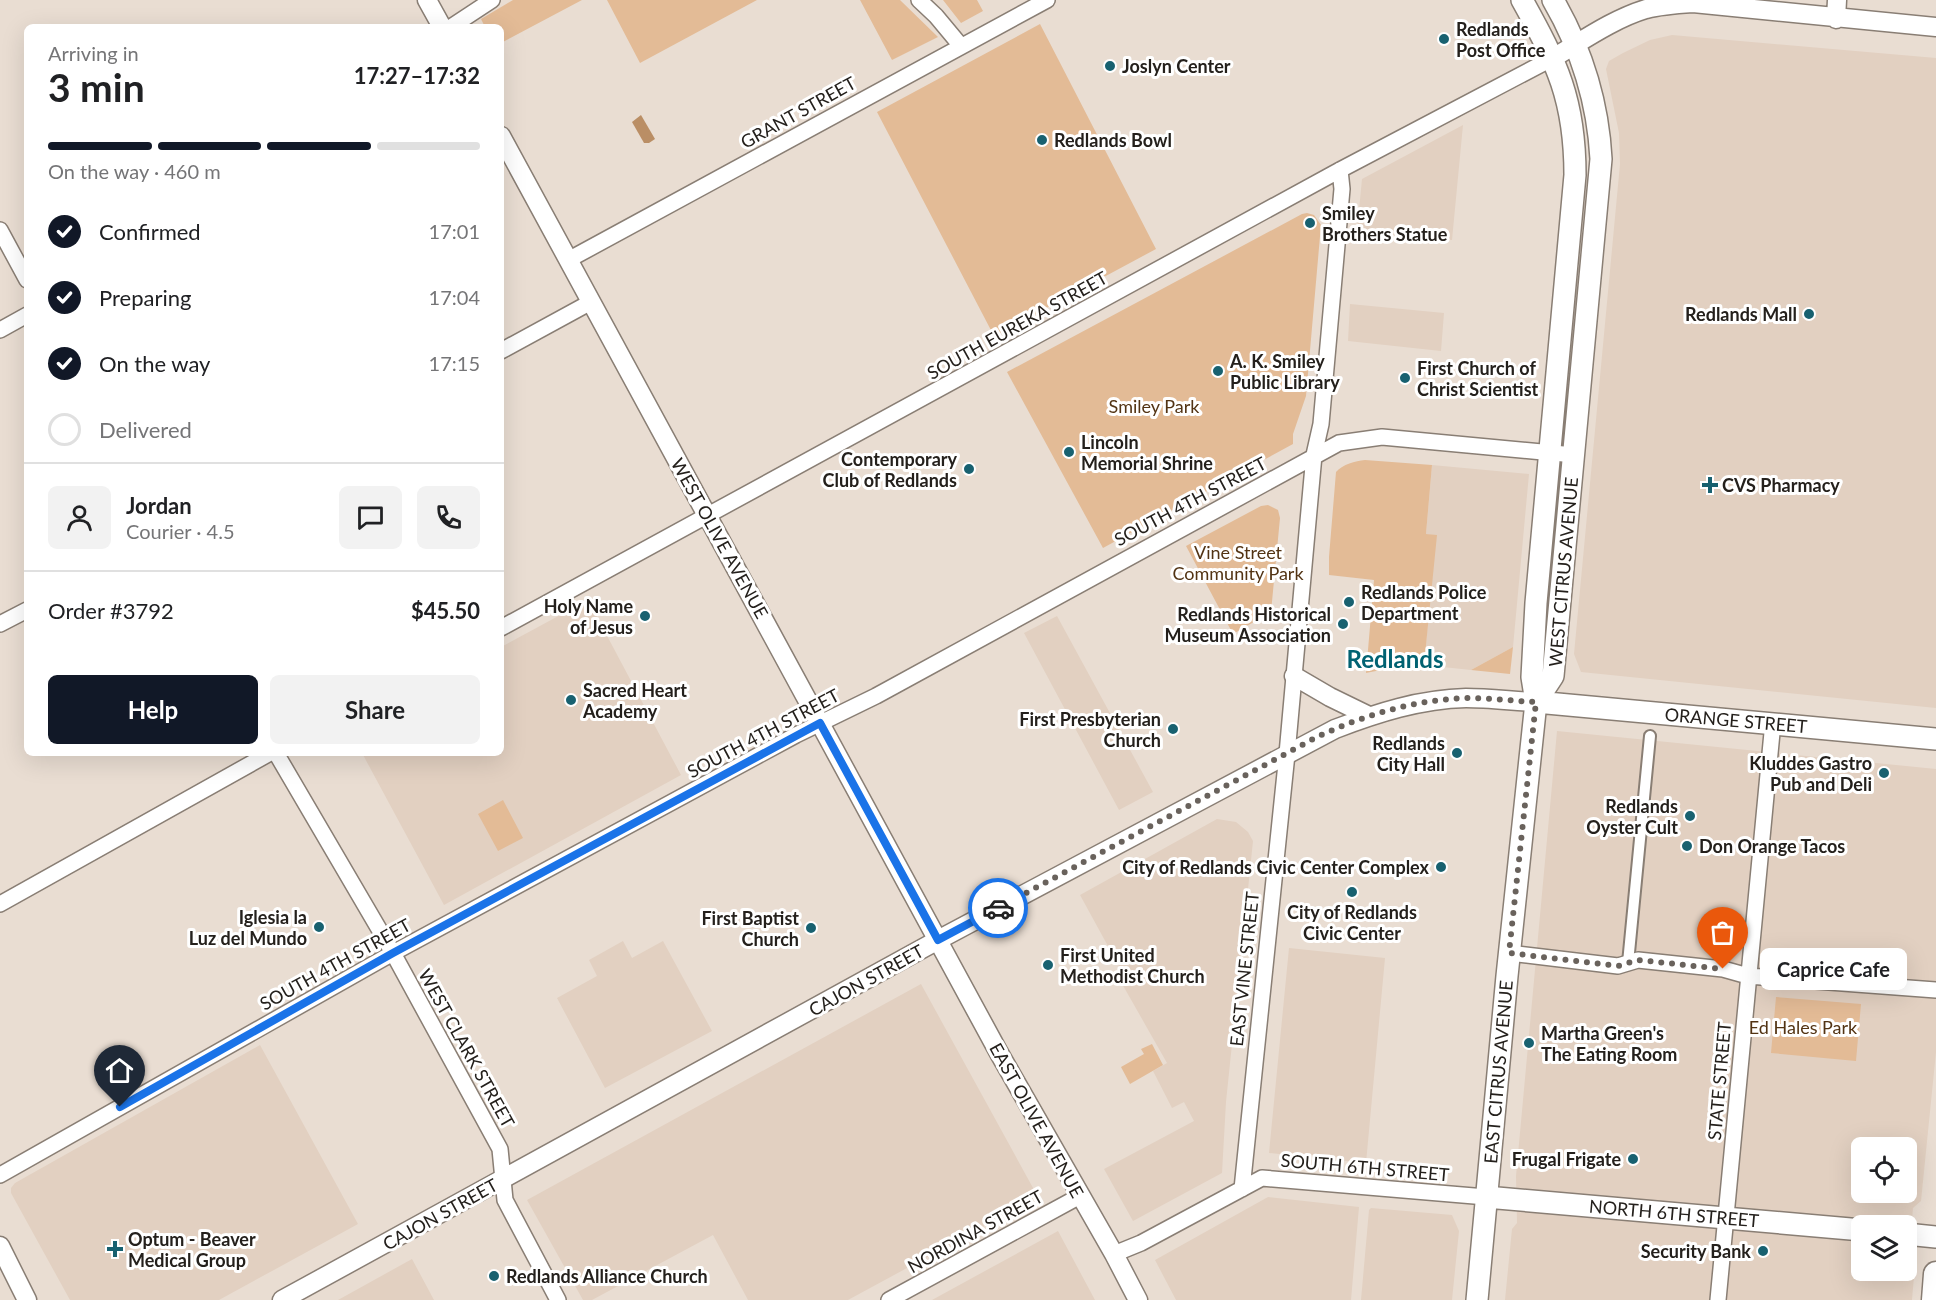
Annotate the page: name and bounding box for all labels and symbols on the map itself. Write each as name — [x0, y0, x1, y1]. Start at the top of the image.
place label: Redlands Post Office — [1456, 18, 1546, 61]
marker: Redlands Post Office — [1437, 32, 1451, 46]
place label: Joslyn Center — [1122, 55, 1231, 77]
marker: Joslyn Center — [1103, 59, 1117, 73]
street label: GRANT STREET — [737, 71, 860, 153]
place label: Redlands Bowl — [1054, 129, 1172, 151]
marker: Redlands Bowl — [1035, 133, 1049, 147]
place label: Smiley Brothers Statue — [1322, 202, 1448, 245]
marker: Smiley Brothers Statue — [1303, 216, 1317, 230]
street label: SOUTH EUREKA STREET — [923, 266, 1111, 384]
place label: Redlands Mall — [1685, 303, 1797, 325]
marker: Redlands Mall — [1802, 307, 1816, 321]
place label: A. K. Smiley Public Library — [1229, 350, 1340, 393]
place label: First Church of Christ Scientist — [1417, 357, 1539, 400]
marker: A. K. Smiley Public Library — [1211, 364, 1225, 378]
marker: First Church of Christ Scientist — [1398, 371, 1412, 385]
park label: Smiley Park — [1109, 395, 1200, 417]
place label: Lincoln Memorial Shrine — [1081, 431, 1213, 474]
marker: Lincoln Memorial Shrine — [1062, 445, 1076, 459]
place label: Contemporary Club of Redlands — [823, 448, 958, 491]
street label: SOUTH 4TH STREET — [1110, 451, 1270, 550]
street label: WEST OLIVE AVENUE — [667, 454, 773, 622]
marker: Contemporary Club of Redlands — [962, 462, 976, 476]
place label: CVS Pharmacy — [1722, 474, 1840, 496]
street label: WEST CITRUS AVENUE — [1544, 476, 1582, 668]
marker: CVS Pharmacy — [1703, 478, 1717, 492]
park label: Vine Street Community Park — [1172, 541, 1304, 584]
place label: Redlands Police Department — [1361, 581, 1487, 624]
place label: Holy Name of Jesus — [544, 595, 633, 638]
marker: Redlands Police Department — [1342, 595, 1356, 609]
place label: Redlands Historical Museum Association — [1164, 603, 1331, 646]
marker: Holy Name of Jesus — [638, 609, 652, 623]
marker: Redlands Historical Museum Association — [1336, 617, 1350, 631]
district label: Redlands — [1347, 644, 1443, 673]
place label: Sacred Heart Academy — [582, 679, 687, 722]
street label: SOUTH 4TH STREET — [683, 683, 843, 782]
marker: Sacred Heart Academy — [564, 693, 578, 707]
street label: ORANGE STREET — [1664, 703, 1808, 737]
place label: First Presbyterian Church — [1019, 708, 1161, 751]
marker: First Presbyterian Church — [1166, 722, 1180, 736]
place label: Redlands City Hall — [1372, 732, 1445, 775]
marker: Redlands City Hall — [1450, 746, 1464, 760]
place label: Kluddes Gastro Pub and Deli — [1749, 752, 1872, 795]
marker: Kluddes Gastro Pub and Deli — [1877, 766, 1891, 780]
place label: Redlands Oyster Cult — [1586, 795, 1678, 838]
marker: Redlands Oyster Cult — [1683, 809, 1697, 823]
place label: Don Orange Tacos — [1699, 835, 1845, 857]
marker: Don Orange Tacos — [1680, 839, 1694, 853]
place label: City of Redlands Civic Center Complex — [1122, 856, 1430, 878]
marker: City of Redlands Civic Center Complex — [1434, 860, 1448, 874]
courier — [968, 878, 1028, 938]
marker: City of Redlands Civic Center — [1345, 885, 1359, 899]
street label: EAST VINE STREET — [1225, 890, 1263, 1047]
place label: City of Redlands Civic Center — [1287, 901, 1417, 944]
place label: Iglesia la Luz del Mundo — [189, 906, 307, 949]
place label: First Baptist Church — [701, 907, 799, 950]
pin — [1697, 907, 1748, 969]
street label: SOUTH 4TH STREET — [256, 913, 415, 1015]
marker: Iglesia la Luz del Mundo — [312, 920, 326, 934]
marker: First Baptist Church — [804, 921, 818, 935]
street label: CAJON STREET — [805, 939, 927, 1021]
place label: First United Methodist Church — [1060, 944, 1205, 987]
callout: Caprice Cafe — [1759, 948, 1906, 990]
marker: First United Methodist Church — [1041, 958, 1055, 972]
street label: WEST CLARK STREET — [414, 965, 520, 1131]
street label: EAST CITRUS AVENUE — [1479, 979, 1517, 1165]
park label: Ed Hales Park — [1749, 1016, 1858, 1038]
street label: STATE STREET — [1703, 1021, 1735, 1141]
place label: Martha Green's The Eating Room — [1541, 1022, 1677, 1065]
marker: Martha Green's The Eating Room — [1522, 1036, 1536, 1050]
street label: EAST OLIVE AVENUE — [985, 1039, 1089, 1201]
pin — [94, 1045, 145, 1107]
place label: Frugal Frigate — [1512, 1148, 1621, 1170]
street label: SOUTH 6TH STREET — [1280, 1149, 1450, 1185]
marker: Frugal Frigate — [1626, 1152, 1640, 1166]
street label: CAJON STREET — [379, 1173, 501, 1255]
street label: NORDINA STREET — [904, 1185, 1047, 1277]
street label: NORTH 6TH STREET — [1588, 1195, 1760, 1231]
place label: Optum - Beaver Medical Group — [128, 1228, 256, 1271]
marker: Optum - Beaver Medical Group — [106, 1240, 124, 1258]
place label: Security Bank — [1641, 1240, 1751, 1262]
marker: Security Bank — [1756, 1244, 1770, 1258]
place label: Redlands Alliance Church — [506, 1265, 708, 1287]
marker: Redlands Alliance Church — [487, 1269, 501, 1283]

